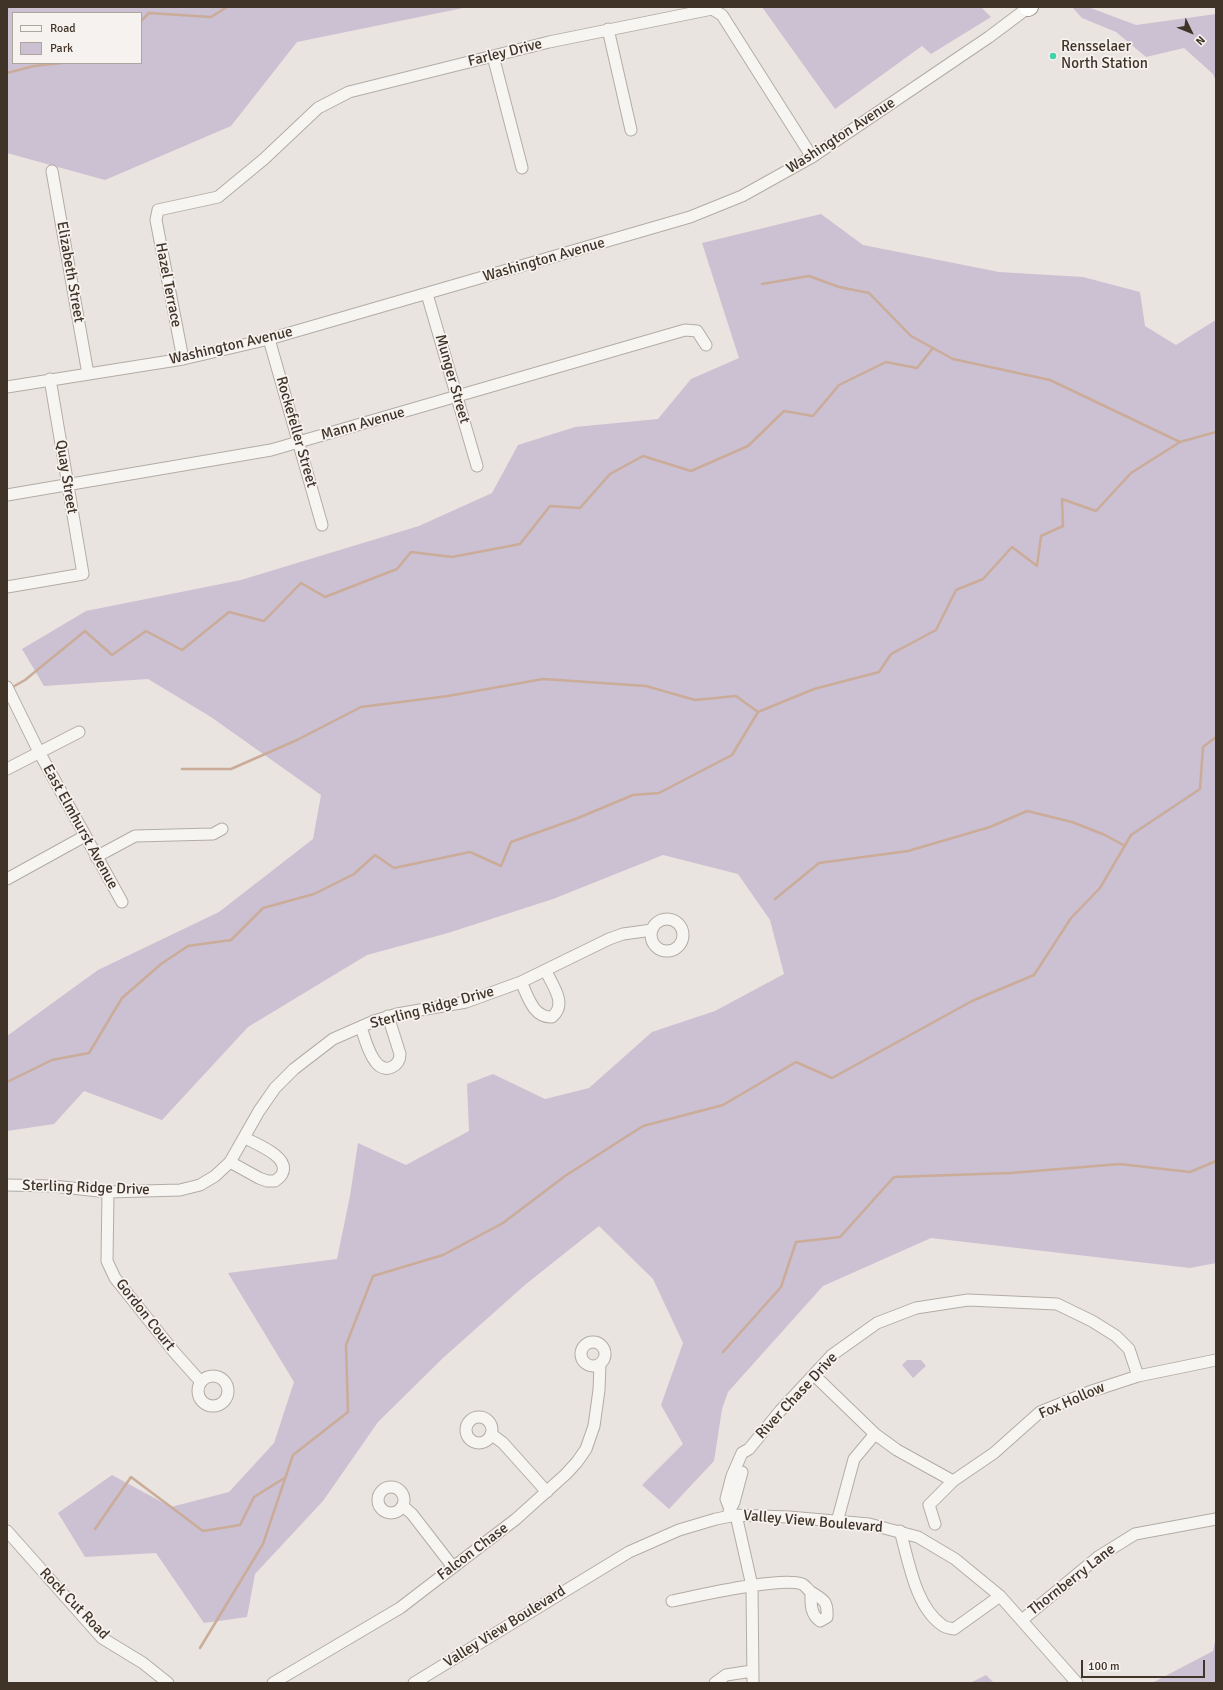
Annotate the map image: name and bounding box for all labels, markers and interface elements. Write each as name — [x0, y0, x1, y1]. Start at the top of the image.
legend — [12, 12, 142, 64]
north arrow — [1171, 12, 1211, 52]
text: Road — [50, 21, 76, 36]
text: N — [1193, 33, 1208, 48]
street label: Farley Drive — [466, 35, 544, 71]
place label: Rensselaer North Station — [1061, 38, 1148, 73]
text: Park — [50, 41, 73, 56]
marker: Rensselaer North Station — [1048, 51, 1058, 61]
street label: Washington Avenue — [783, 94, 899, 178]
street label: Elizabeth Street — [52, 220, 88, 324]
street label: Washington Avenue — [481, 234, 607, 286]
street label: Hazel Terrace — [151, 241, 185, 329]
street label: Washington Avenue — [168, 323, 294, 369]
street label: Munger Street — [431, 332, 473, 426]
street label: Rockefeller Street — [272, 374, 320, 490]
street label: Mann Avenue — [319, 403, 407, 445]
street label: Quay Street — [51, 439, 81, 515]
street label: East Elmhurst Avenue — [38, 761, 122, 893]
street label: Sterling Ridge Drive — [368, 983, 496, 1033]
street label: Sterling Ridge Drive — [22, 1177, 150, 1199]
street label: Gordon Court — [111, 1276, 179, 1354]
street label: River Chase Drive — [752, 1349, 842, 1443]
street label: Fox Hollow — [1036, 1379, 1108, 1423]
street label: Valley View Boulevard — [742, 1507, 884, 1537]
street label: Falcon Chase — [434, 1519, 512, 1585]
street label: Thornberry Lane — [1025, 1541, 1119, 1619]
street label: Rock Cut Road — [35, 1565, 113, 1643]
street label: Valley View Boulevard — [441, 1582, 569, 1672]
scale bar — [1083, 1652, 1207, 1678]
text: 100 m — [1088, 1659, 1120, 1674]

